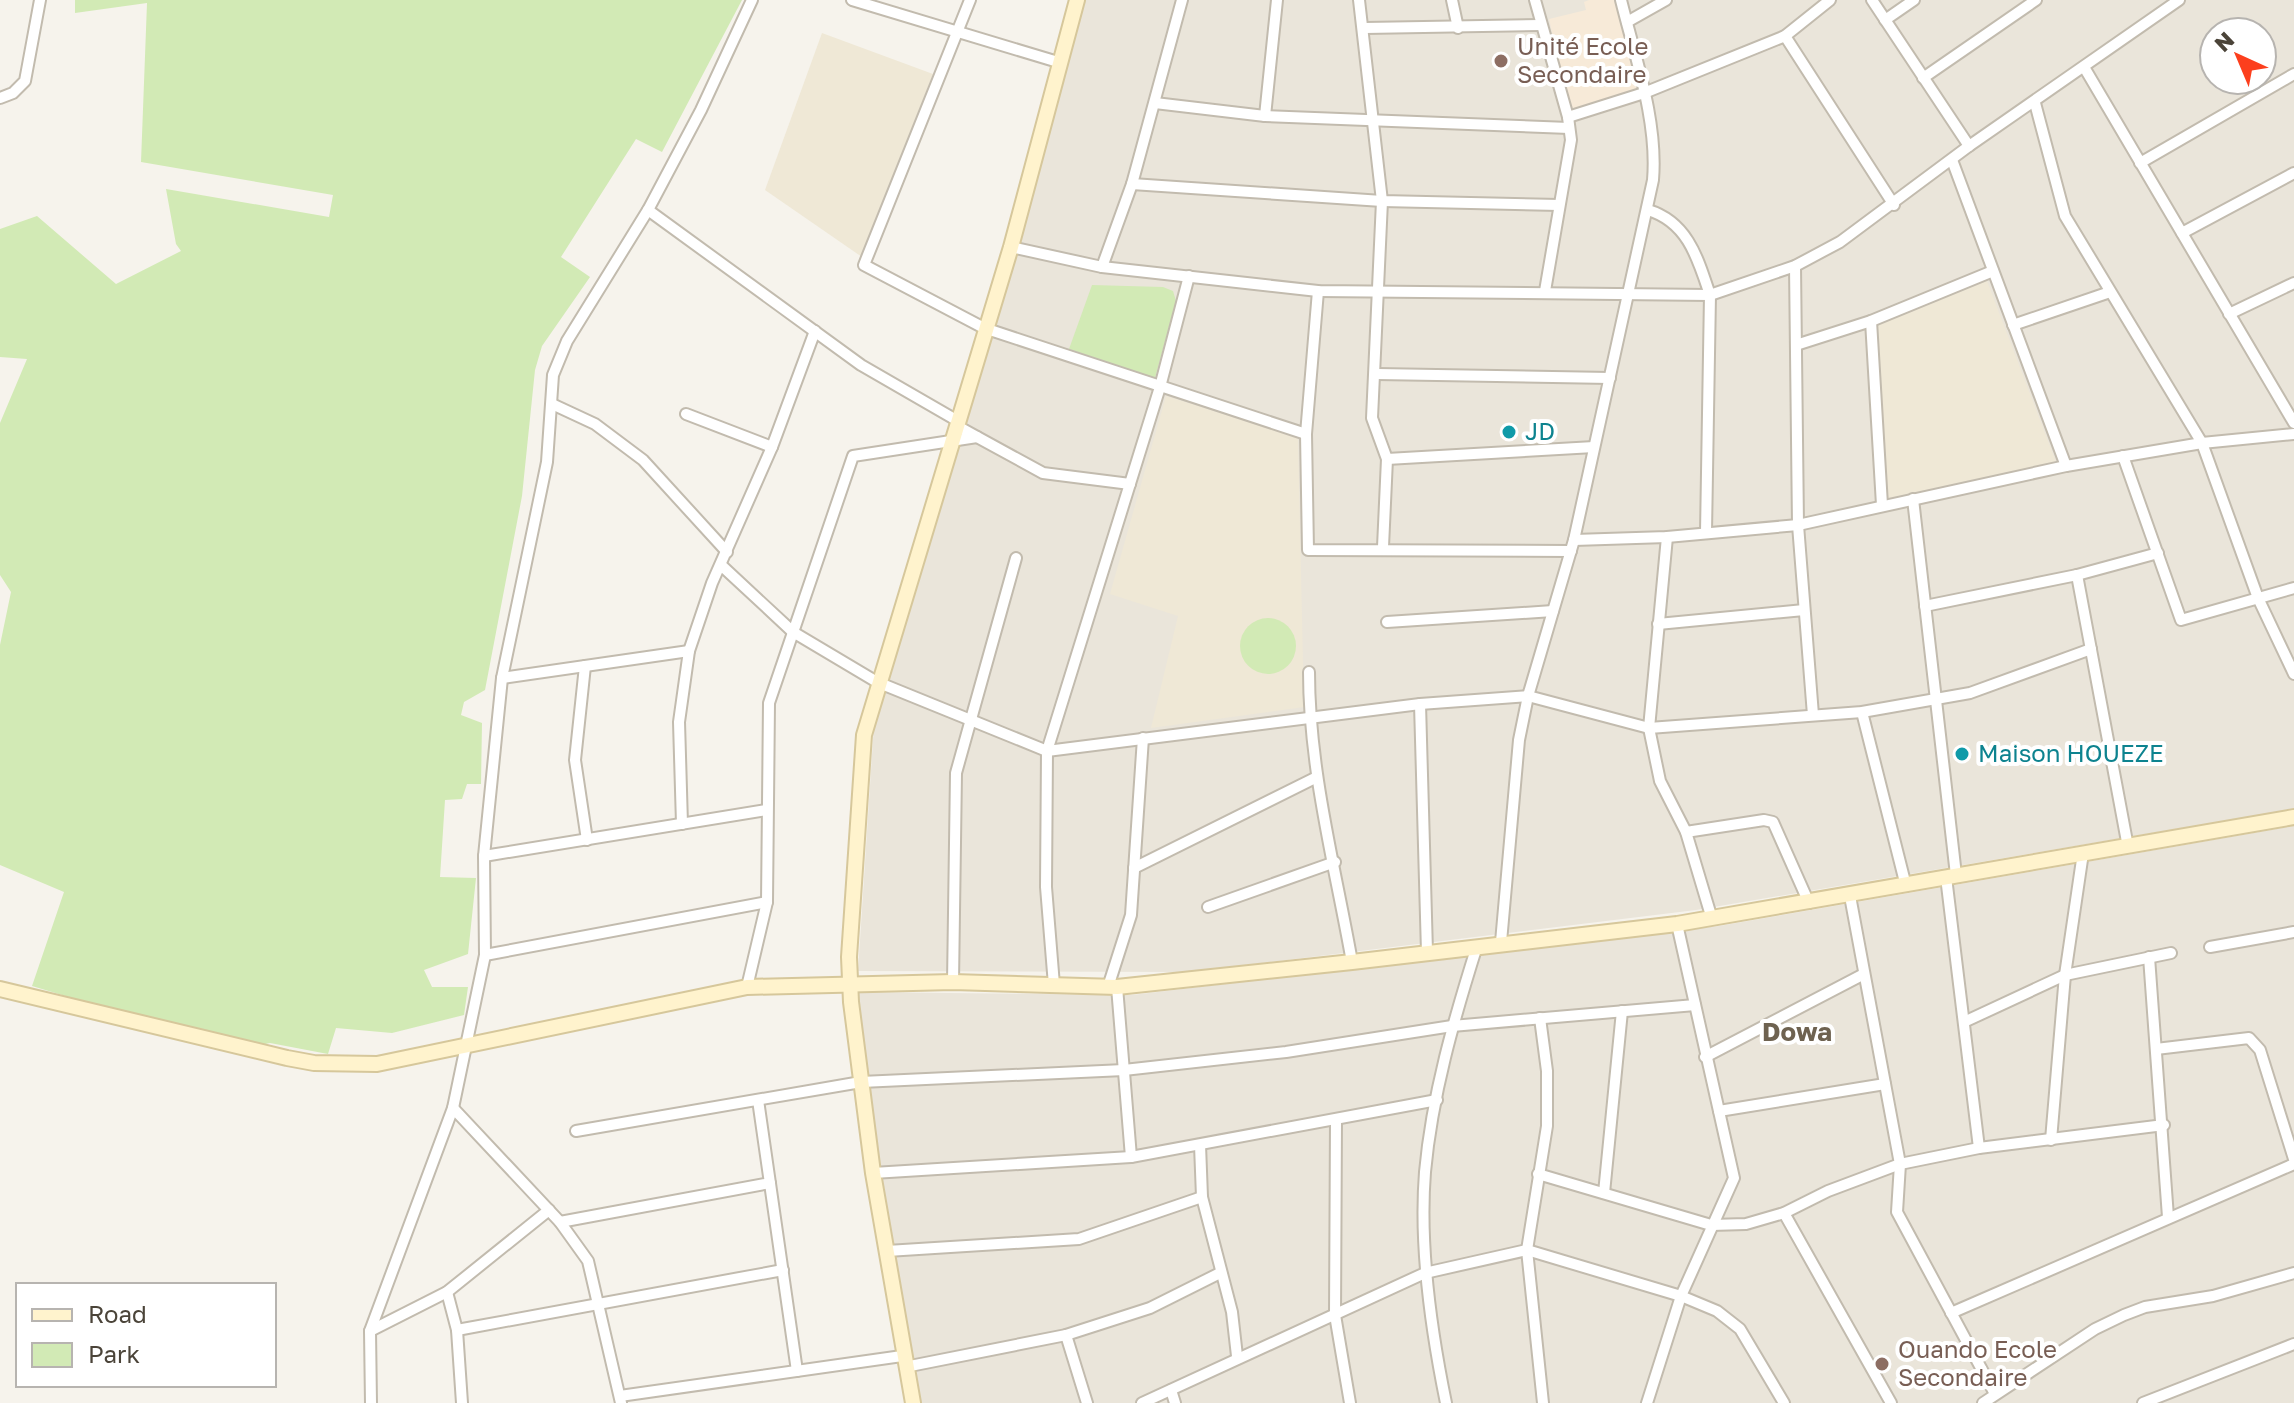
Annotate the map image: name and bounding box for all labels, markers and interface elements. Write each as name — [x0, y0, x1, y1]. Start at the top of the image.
north arrow — [2198, 16, 2278, 96]
text: N — [2208, 26, 2239, 57]
place label: Unité Ecole Secondaire — [1517, 31, 1648, 88]
marker: Unité Ecole Secondaire — [1492, 52, 1510, 70]
place label: JD — [1525, 416, 1555, 445]
marker: JD — [1500, 423, 1518, 441]
place label: Maison HOUEZE — [1978, 738, 2164, 767]
marker: Maison HOUEZE — [1953, 745, 1971, 763]
district label: Dowa — [1762, 1016, 1832, 1047]
legend — [16, 1283, 276, 1387]
text: Road — [88, 1299, 147, 1328]
place label: Ouando Ecole Secondaire — [1898, 1334, 2057, 1391]
text: Park — [88, 1339, 140, 1368]
marker: Ouando Ecole Secondaire — [1873, 1355, 1891, 1373]

